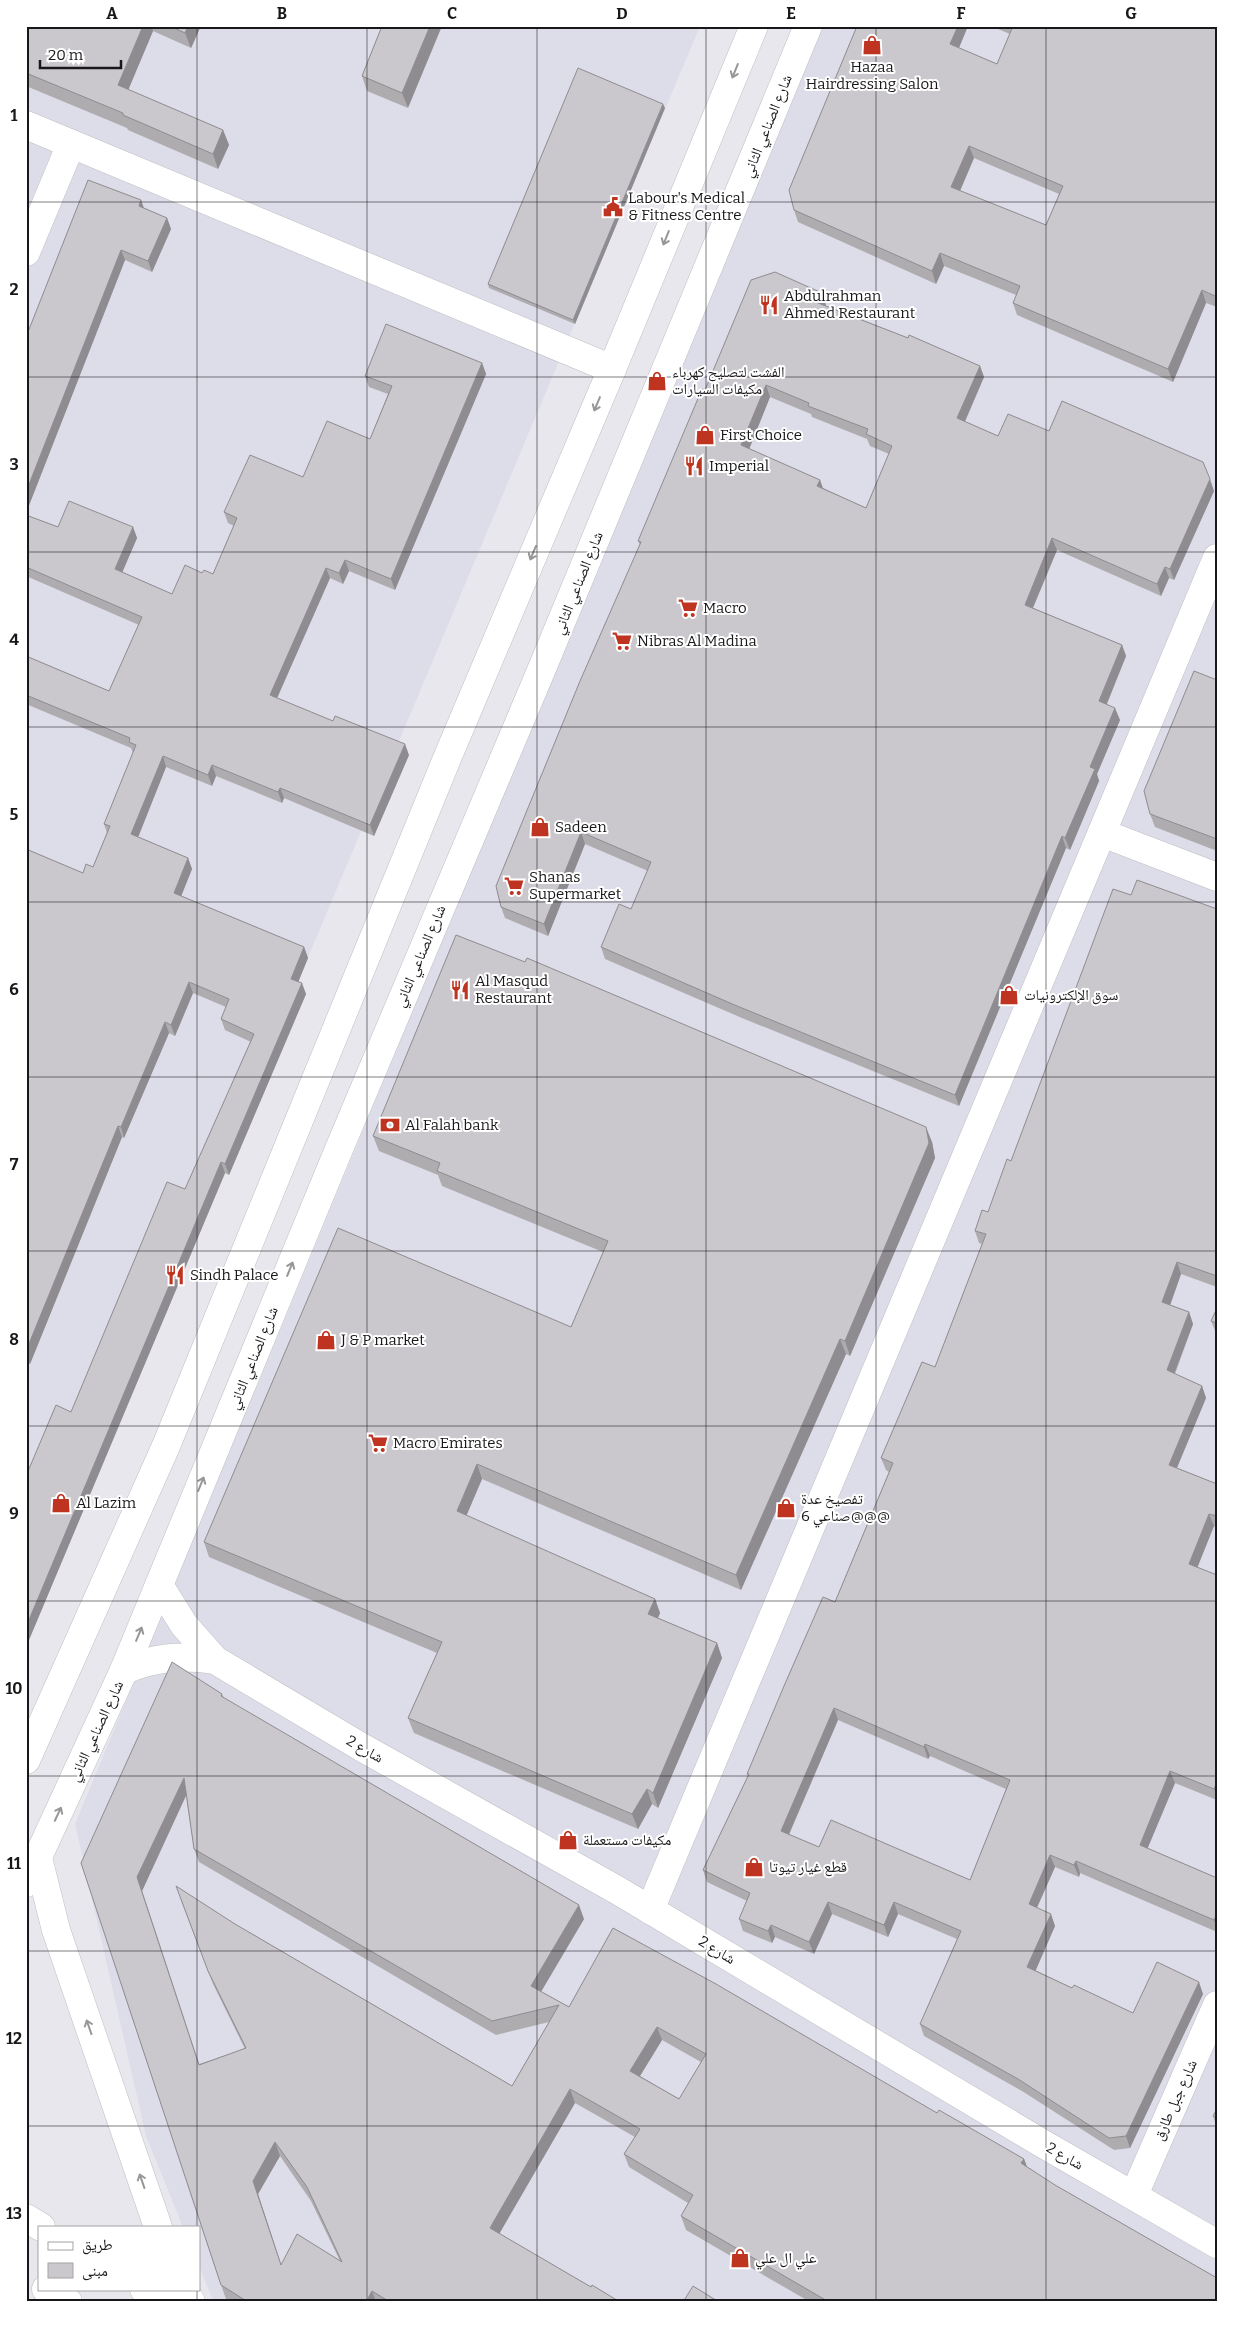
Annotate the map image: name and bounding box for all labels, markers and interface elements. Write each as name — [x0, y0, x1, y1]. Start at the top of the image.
text: A — [106, 4, 118, 23]
text: B — [277, 4, 287, 23]
text: C — [447, 4, 457, 23]
text: D — [616, 4, 628, 23]
text: E — [786, 4, 796, 23]
text: F — [957, 4, 966, 23]
text: G — [1125, 4, 1137, 23]
shop icon: Hazaa Hairdressing Salon — [861, 34, 883, 56]
scale bar — [40, 38, 121, 70]
text: 20 m — [48, 46, 84, 64]
place label: Hazaa Hairdressing Salon — [805, 58, 939, 93]
one-way arrow — [730, 63, 739, 78]
street label: شارع الصناعي الثاني — [738, 72, 798, 181]
text: 1 — [11, 106, 18, 125]
place label: Labour's Medical & Fitness Centre — [628, 189, 745, 224]
public building icon: Labour's Medical & Fitness Centre — [602, 196, 624, 218]
one-way arrow — [661, 230, 670, 245]
text: 2 — [9, 280, 19, 299]
place label: Abdulrahman Ahmed Restaurant — [784, 287, 916, 322]
restaurant icon: Abdulrahman Ahmed Restaurant — [758, 294, 780, 316]
place label: الفشت لتصلیح کھرباء مکیفات السیارات — [672, 363, 785, 398]
shop icon: الفشت لتصلیح کھرباء مکیفات السیارات — [646, 370, 668, 392]
one-way arrow — [591, 396, 601, 411]
shop icon: First Choice — [694, 424, 716, 446]
place label: First Choice — [720, 426, 802, 444]
text: 3 — [9, 455, 19, 474]
restaurant icon: Imperial — [683, 455, 705, 477]
place label: Imperial — [709, 457, 769, 475]
street label: شارع الصناعي الثاني — [549, 529, 609, 638]
one-way arrow — [528, 545, 538, 560]
supermarket icon: Macro — [677, 597, 699, 619]
place label: Macro — [703, 599, 747, 617]
text: 4 — [9, 630, 19, 649]
supermarket icon: Nibras Al Madina — [611, 630, 633, 652]
place label: Nibras Al Madina — [637, 632, 757, 650]
text: 5 — [10, 805, 19, 824]
shop icon: Sadeen — [529, 816, 551, 838]
place label: Sadeen — [555, 818, 607, 836]
place label: Shanas Supermarket — [529, 868, 622, 903]
supermarket icon: Shanas Supermarket — [503, 875, 525, 897]
street label: شارع الصناعي الثاني — [390, 902, 452, 1011]
place label: Al Masqud Restaurant — [475, 972, 553, 1007]
restaurant icon: Al Masqud Restaurant — [449, 979, 471, 1001]
text: 6 — [9, 980, 19, 999]
shop icon: سوق الإلكترونيات — [998, 984, 1020, 1006]
place label: سوق الإلكترونيات — [1024, 986, 1119, 1005]
bank icon: Al Falah bank — [379, 1114, 401, 1136]
place label: Al Falah bank — [405, 1116, 499, 1134]
text: 7 — [10, 1155, 19, 1174]
one-way arrow — [285, 1262, 295, 1277]
restaurant icon: Sindh Palace — [164, 1264, 186, 1286]
place label: Sindh Palace — [190, 1266, 278, 1284]
street label: شارع الصناعي الثاني — [224, 1304, 284, 1413]
shop icon: J & P market — [315, 1329, 337, 1351]
text: 8 — [9, 1330, 19, 1349]
place label: J & P market — [340, 1331, 425, 1349]
supermarket icon: Macro Emirates — [367, 1432, 389, 1454]
place label: Macro Emirates — [393, 1434, 503, 1452]
one-way arrow — [197, 1477, 206, 1492]
place label: تفصيخ عدة صناعي 6@@@ — [801, 1490, 890, 1528]
shop icon: Al Lazim — [50, 1492, 72, 1514]
place label: Al Lazim — [76, 1494, 137, 1512]
shop icon: تفصيخ عدة صناعي 6@@@ — [775, 1497, 797, 1519]
text: 9 — [9, 1504, 19, 1523]
one-way arrow — [135, 1627, 144, 1642]
street label: شارع الصناعي الثاني — [65, 1678, 130, 1786]
text: 10 — [5, 1679, 23, 1698]
street label: شارع 2 — [343, 1731, 387, 1768]
one-way arrow — [54, 1807, 63, 1822]
shop icon: مكيفات مستعملة — [557, 1829, 579, 1851]
place label: مكيفات مستعملة — [583, 1831, 672, 1849]
text: 11 — [7, 1854, 21, 1873]
shop icon: قطع غيار تيوتا — [743, 1856, 765, 1878]
place label: قطع غيار تيوتا — [769, 1858, 847, 1877]
street label: شارع 2 — [695, 1932, 739, 1969]
one-way arrow — [84, 2020, 93, 2035]
text: 12 — [6, 2029, 22, 2048]
street label: شارع جبل طارق — [1149, 2057, 1202, 2144]
street label: شارع 2 — [1043, 2138, 1087, 2175]
one-way arrow — [137, 2173, 146, 2189]
text: 13 — [6, 2204, 22, 2223]
legend — [38, 2226, 200, 2290]
text: طريق — [82, 2236, 113, 2255]
shop icon: علي ال علي — [729, 2247, 751, 2269]
place label: علي ال علي — [755, 2249, 817, 2270]
text: مبنى — [82, 2262, 108, 2281]

